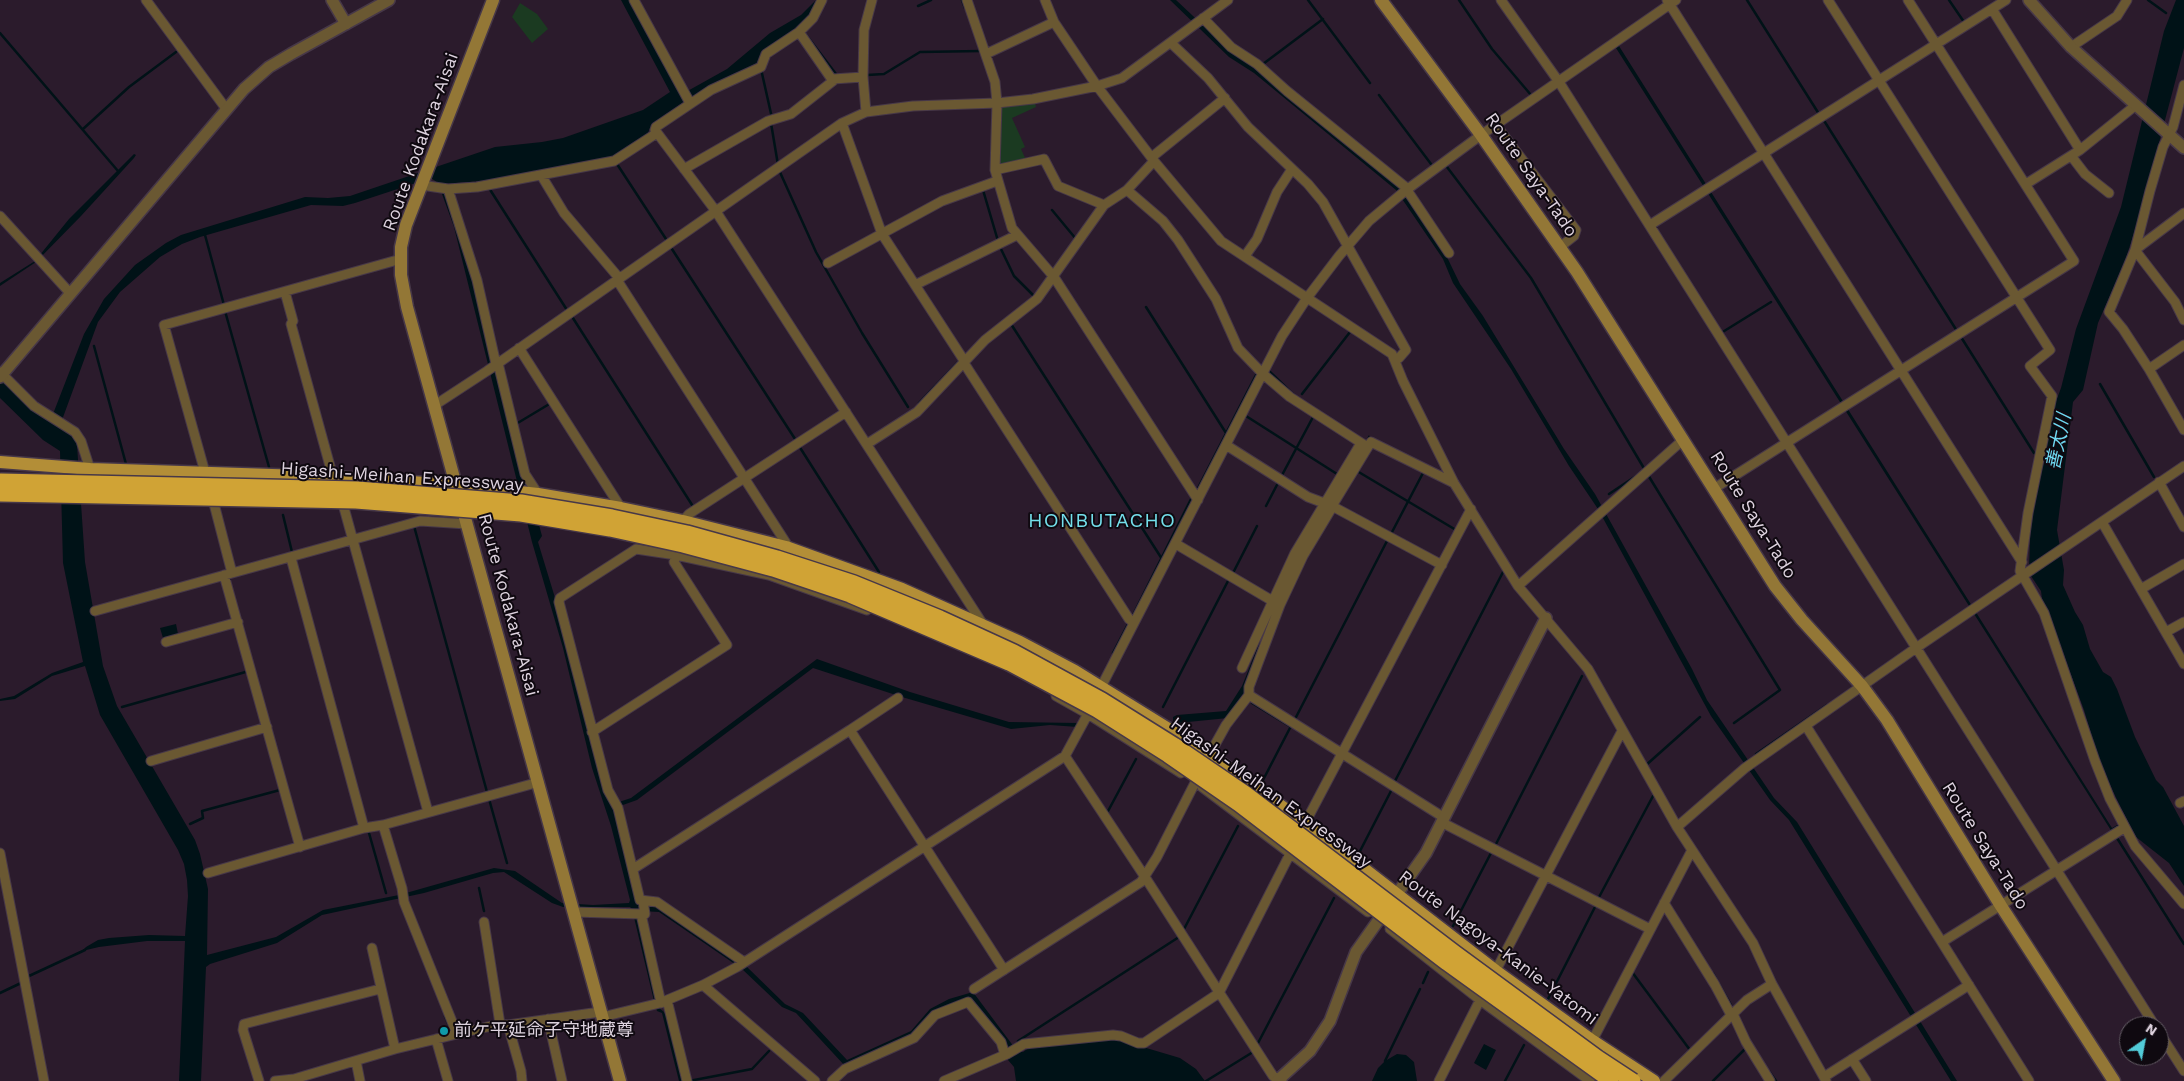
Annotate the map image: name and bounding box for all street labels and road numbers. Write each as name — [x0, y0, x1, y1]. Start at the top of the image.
street label: Route Kodakara-Aisai — [379, 50, 463, 234]
street label: Route Saya-Tado — [1480, 109, 1582, 241]
street label: Route Saya-Tado — [1705, 447, 1801, 583]
street label: Higashi-Meihan Expressway — [280, 458, 524, 496]
street label: Route Kodakara-Aisai — [473, 511, 543, 699]
street label: Higashi-Meihan Expressway — [1166, 713, 1376, 873]
street label: Route Saya-Tado — [1937, 778, 2033, 914]
street label: Route Nagoya-Kanie-Yatomi — [1394, 866, 1602, 1030]

